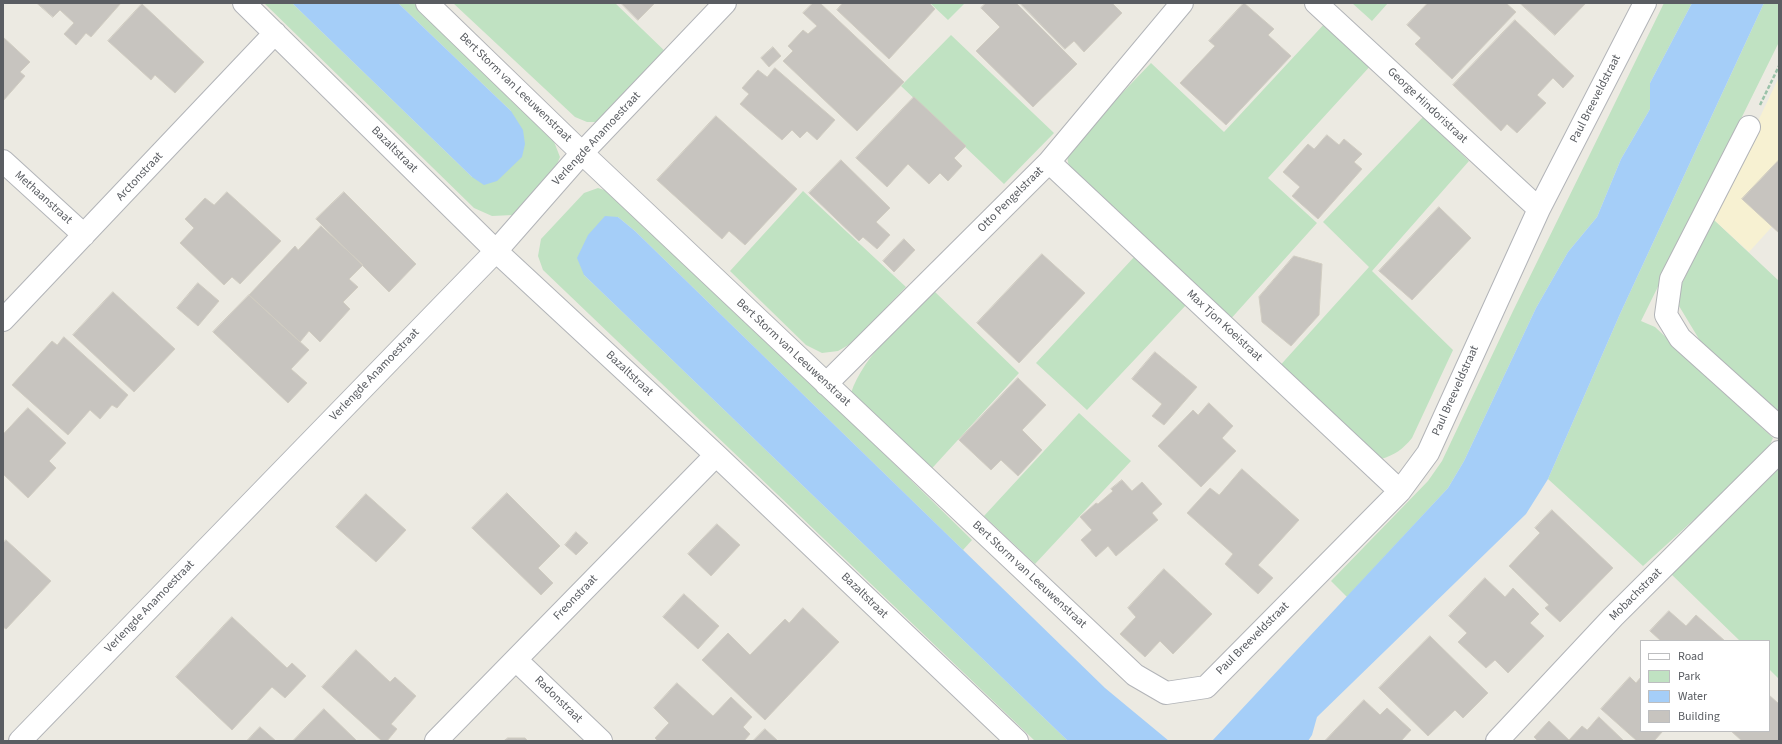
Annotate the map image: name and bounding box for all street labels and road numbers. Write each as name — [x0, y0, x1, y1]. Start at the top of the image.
street label: Bert Storm van Leeuwenstraat — [456, 30, 574, 146]
street label: Paul Breeveldstraat — [1567, 52, 1625, 146]
street label: George Hindoristraat — [1384, 65, 1470, 147]
street label: Verlengde Anamoestraat — [550, 89, 644, 189]
street label: Bazaltstraat — [368, 124, 420, 176]
street label: Arctonstraat — [114, 150, 166, 204]
street label: Otto Pengelstraat — [975, 164, 1047, 236]
street label: Methaanstraat — [11, 168, 75, 228]
street label: Max Tjon Koeistraat — [1183, 287, 1265, 365]
street label: Bert Storm van Leeuwenstraat — [733, 296, 853, 410]
street label: Verlengde Anamoestraat — [327, 326, 423, 424]
street label: Paul Breeveldstraat — [1430, 344, 1482, 438]
street label: Bazaltstraat — [602, 348, 656, 400]
street label: Bert Storm van Leeuwenstraat — [969, 518, 1089, 632]
street label: Verlengde Anamoestraat — [102, 558, 198, 656]
street label: Mobachstraat — [1607, 566, 1665, 624]
street label: Bazaltstraat — [838, 570, 890, 622]
street label: Freonstraat — [551, 572, 601, 624]
street label: Paul Breeveldstraat — [1213, 599, 1293, 679]
street label: Radonstraat — [531, 674, 585, 726]

